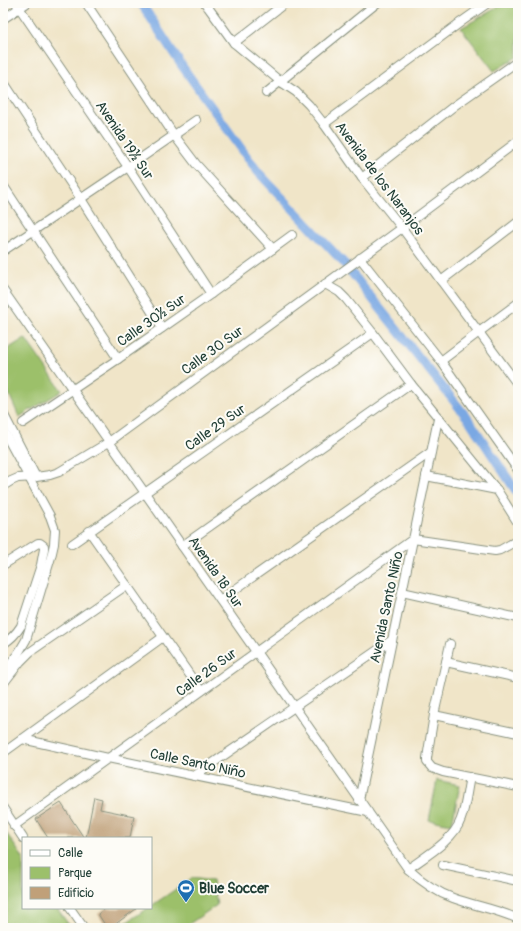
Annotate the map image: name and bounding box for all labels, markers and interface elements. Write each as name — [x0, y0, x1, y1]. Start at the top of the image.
street label: Avenida 19½ Sur — [92, 98, 157, 183]
street label: Avenida de los Naranjos — [332, 118, 428, 239]
street label: Calle 30½ Sur — [114, 291, 189, 350]
street label: Calle 30 Sur — [178, 322, 247, 379]
street label: Calle 29 Sur — [182, 400, 249, 454]
street label: Avenida 18 Sur — [185, 533, 247, 611]
street label: Avenida Santo Niño — [366, 549, 407, 665]
street label: Calle 26 Sur — [173, 645, 240, 700]
street label: Calle Santo Niño — [148, 745, 248, 782]
legend — [22, 837, 152, 909]
text: Calle — [58, 846, 83, 861]
text: Parque — [58, 866, 92, 881]
sports icon: Blue Soccer — [176, 878, 196, 903]
place label: Blue Soccer — [199, 880, 270, 897]
text: Edificio — [58, 886, 94, 901]

